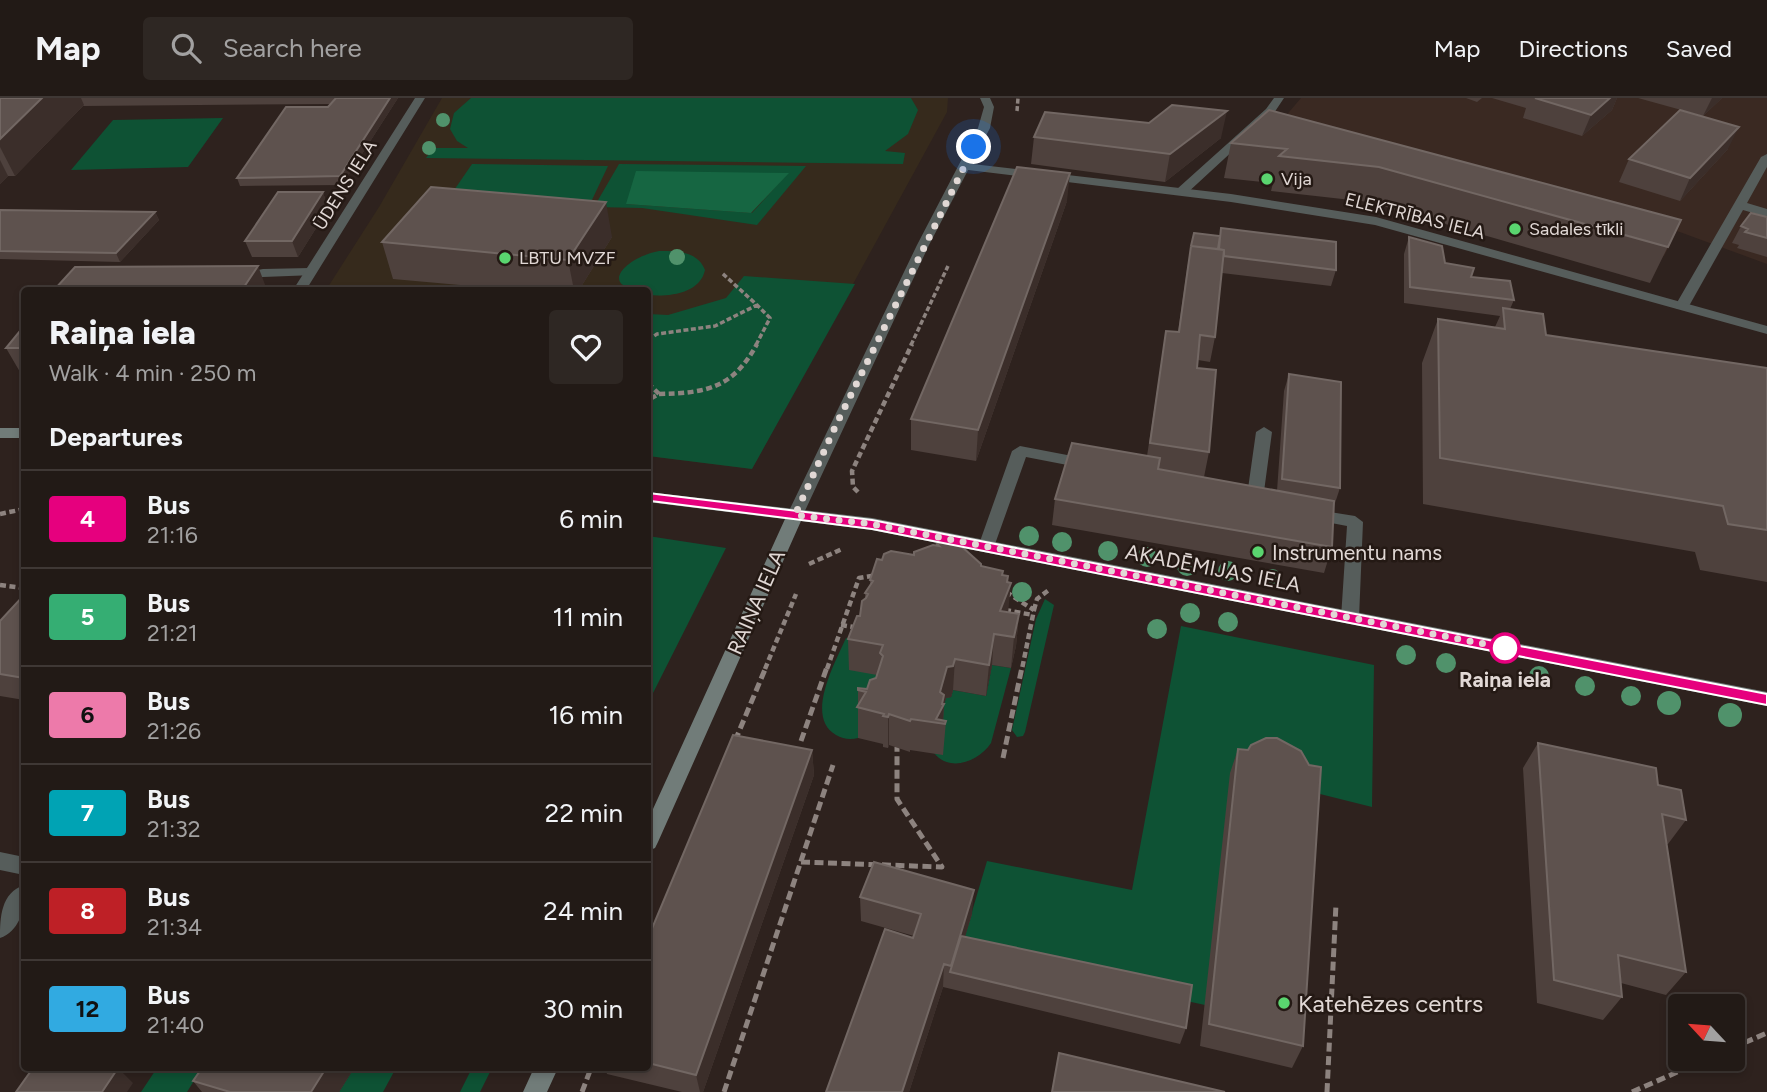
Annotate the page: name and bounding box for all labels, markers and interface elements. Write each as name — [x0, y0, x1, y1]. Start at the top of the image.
search box — [143, 17, 633, 80]
text: Map — [35, 29, 101, 68]
icon: search — [167, 29, 205, 67]
text: Search here — [223, 32, 362, 64]
text: Map — [1434, 34, 1480, 63]
text: Directions — [1518, 34, 1628, 63]
text: Saved — [1666, 34, 1732, 63]
your location — [956, 129, 991, 164]
street label: ŪDENS IELA — [309, 136, 381, 234]
place label: Vija — [1281, 168, 1312, 190]
marker: Vija — [1259, 171, 1275, 187]
street label: ELEKTRĪBAS IELA — [1343, 188, 1487, 244]
place label: Sadales tīkli — [1529, 218, 1623, 240]
marker: Sadales tīkli — [1507, 221, 1523, 237]
place label: LBTU MVZF — [519, 247, 616, 269]
marker: LBTU MVZF — [497, 250, 513, 266]
button: heart — [549, 310, 623, 384]
text: Raiņa iela — [49, 313, 196, 352]
text: Walk · 4 min · 250 m — [49, 359, 256, 387]
text: Departures — [49, 421, 183, 453]
text: Bus — [147, 489, 190, 521]
text: 6 min — [559, 503, 623, 535]
text: 4 — [80, 504, 95, 533]
text: 21:16 — [147, 521, 198, 549]
street label: AKADĒMIJAS IELA — [1123, 539, 1303, 597]
place label: Instrumentu nams — [1272, 540, 1442, 565]
marker: Instrumentu nams — [1250, 544, 1266, 560]
street label: RAIŅA IELA — [722, 546, 790, 658]
text: Bus — [147, 587, 190, 619]
text: 11 min — [552, 601, 623, 633]
text: 5 — [81, 602, 94, 631]
text: 21:21 — [147, 619, 198, 647]
marker: Raiņa iela — [1490, 633, 1520, 663]
place label: Raiņa iela — [1459, 667, 1551, 692]
text: Bus — [147, 685, 190, 717]
text: 16 min — [548, 699, 623, 731]
text: 6 — [81, 700, 94, 729]
text: 21:26 — [147, 717, 201, 745]
text: Bus — [147, 783, 190, 815]
text: 22 min — [545, 797, 623, 829]
text: 7 — [81, 798, 94, 827]
text: 21:32 — [147, 815, 201, 843]
text: Bus — [147, 881, 190, 913]
text: 24 min — [543, 895, 623, 927]
text: 8 — [80, 896, 95, 925]
text: 21:34 — [147, 913, 202, 941]
text: Bus — [147, 979, 190, 1011]
place label: Katehēzes centrs — [1298, 989, 1483, 1018]
text: 30 min — [543, 993, 623, 1025]
text: 12 — [75, 994, 100, 1023]
north arrow — [1668, 994, 1745, 1071]
map controls — [1668, 994, 1745, 1071]
marker: Katehēzes centrs — [1276, 995, 1292, 1011]
text: 21:40 — [147, 1011, 204, 1039]

